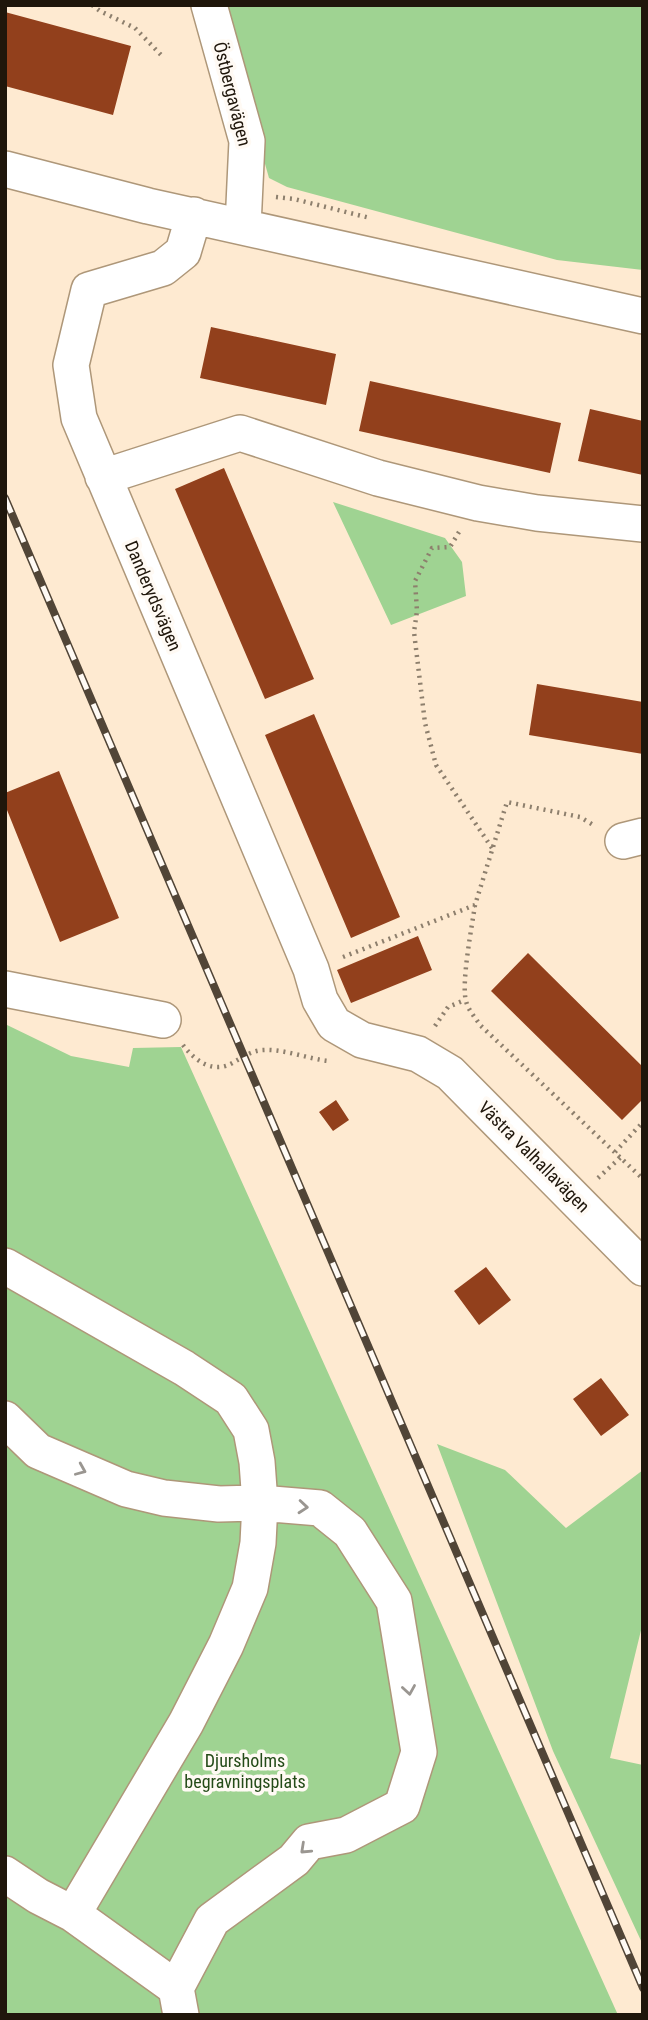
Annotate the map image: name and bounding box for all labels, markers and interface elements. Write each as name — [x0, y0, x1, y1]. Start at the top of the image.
street label: Östbergavägen — [209, 40, 256, 148]
street label: Danderydsvägen — [121, 538, 186, 654]
street label: Västra Valhallavägen — [474, 1097, 594, 1217]
one-way arrow — [74, 1462, 86, 1476]
one-way arrow — [298, 1499, 309, 1514]
one-way arrow — [401, 1684, 416, 1696]
park label: Djursholms begravningsplats — [184, 1750, 306, 1792]
one-way arrow — [300, 1841, 313, 1853]

